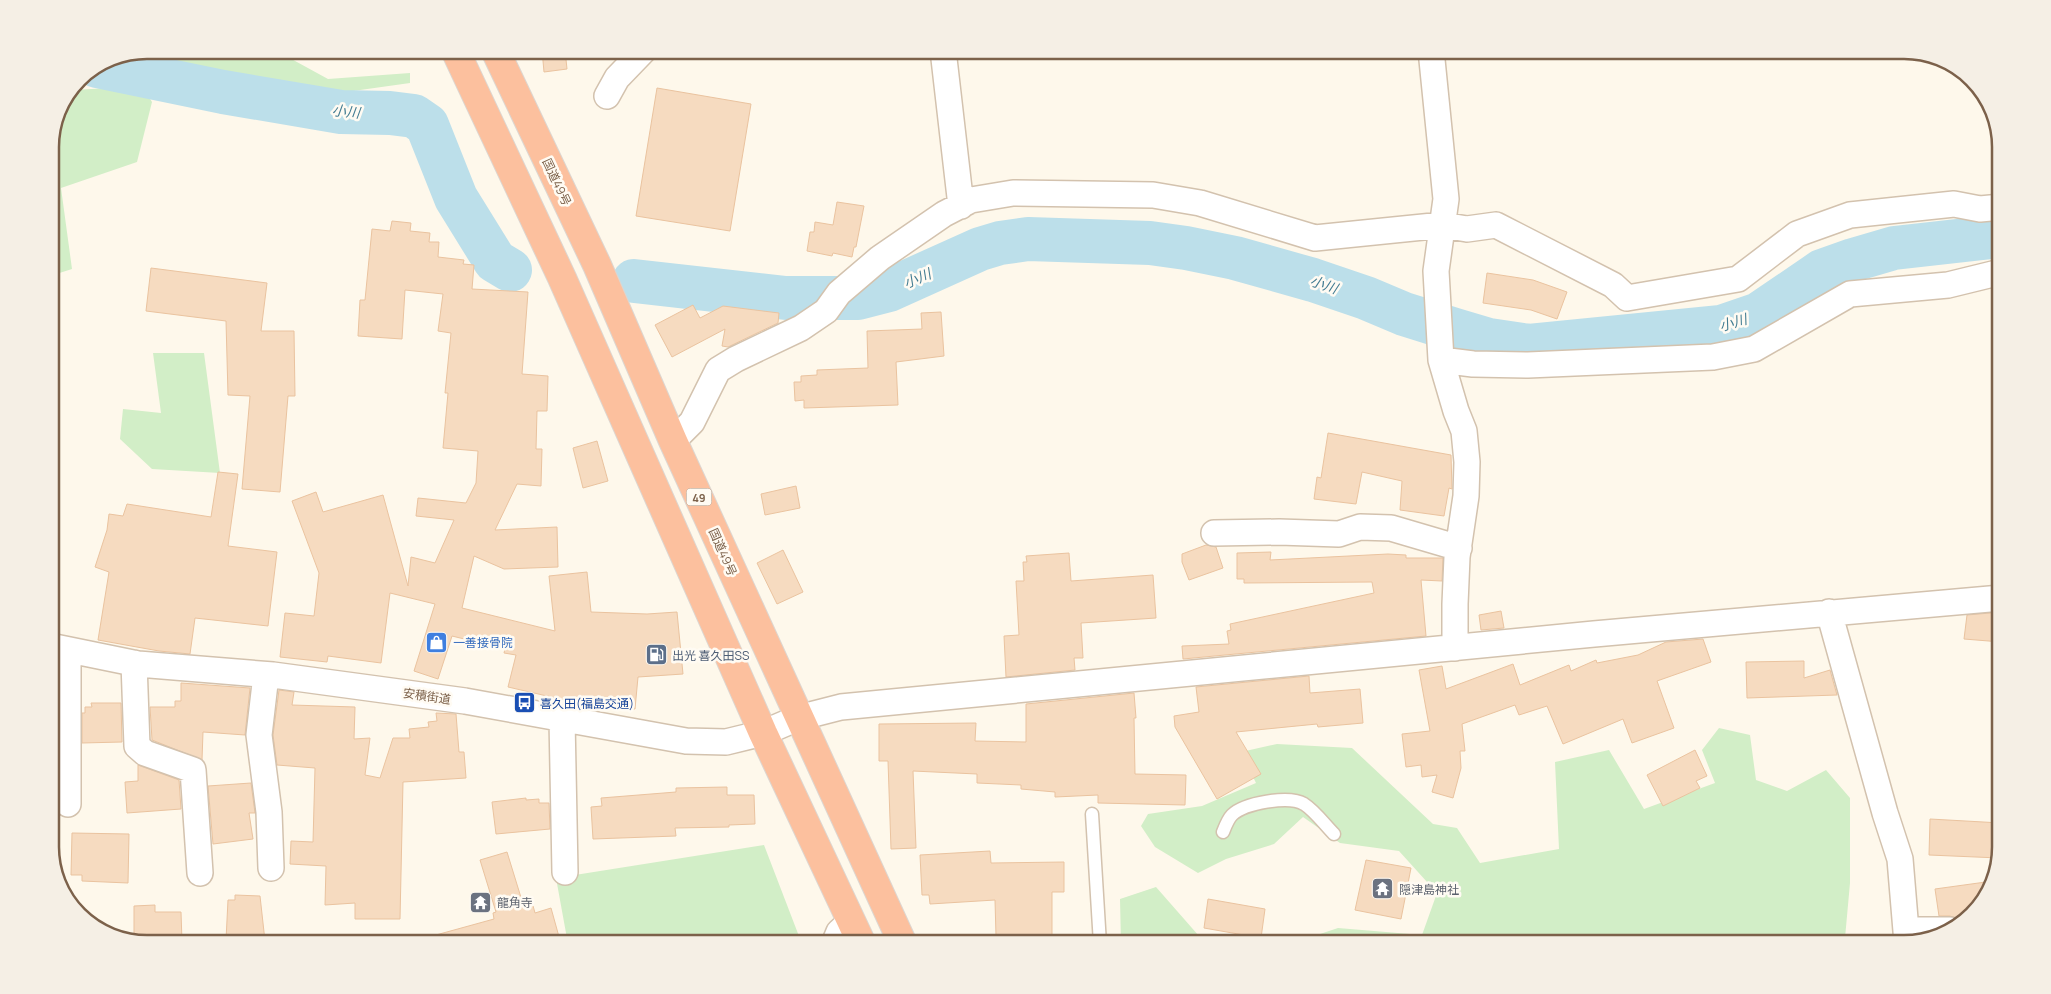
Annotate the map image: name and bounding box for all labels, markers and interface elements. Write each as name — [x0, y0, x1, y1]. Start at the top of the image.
water label: 小川 — [331, 100, 363, 122]
street label: 国道49号 — [539, 156, 575, 208]
water label: 小川 — [900, 263, 935, 292]
water label: 小川 — [1308, 270, 1342, 298]
water label: 小川 — [1717, 308, 1751, 335]
road number: 49 — [686, 488, 712, 506]
street label: 国道49号 — [705, 526, 741, 578]
shop icon: 一善接骨院 — [425, 630, 449, 654]
place label: 一善接骨院 — [453, 634, 513, 651]
fuel station icon: 出光 喜久田SS — [644, 643, 668, 667]
place label: 出光 喜久田SS — [672, 647, 749, 664]
street label: 安積街道 — [402, 684, 452, 708]
bus stop icon: 喜久田(福島交通) — [512, 691, 536, 715]
place label: 喜久田(福島交通) — [540, 695, 634, 712]
temple icon: 隠津島神社 — [1371, 877, 1395, 901]
place label: 隠津島神社 — [1399, 881, 1459, 898]
temple icon: 龍角寺 — [469, 890, 493, 914]
place label: 龍角寺 — [497, 894, 533, 911]

